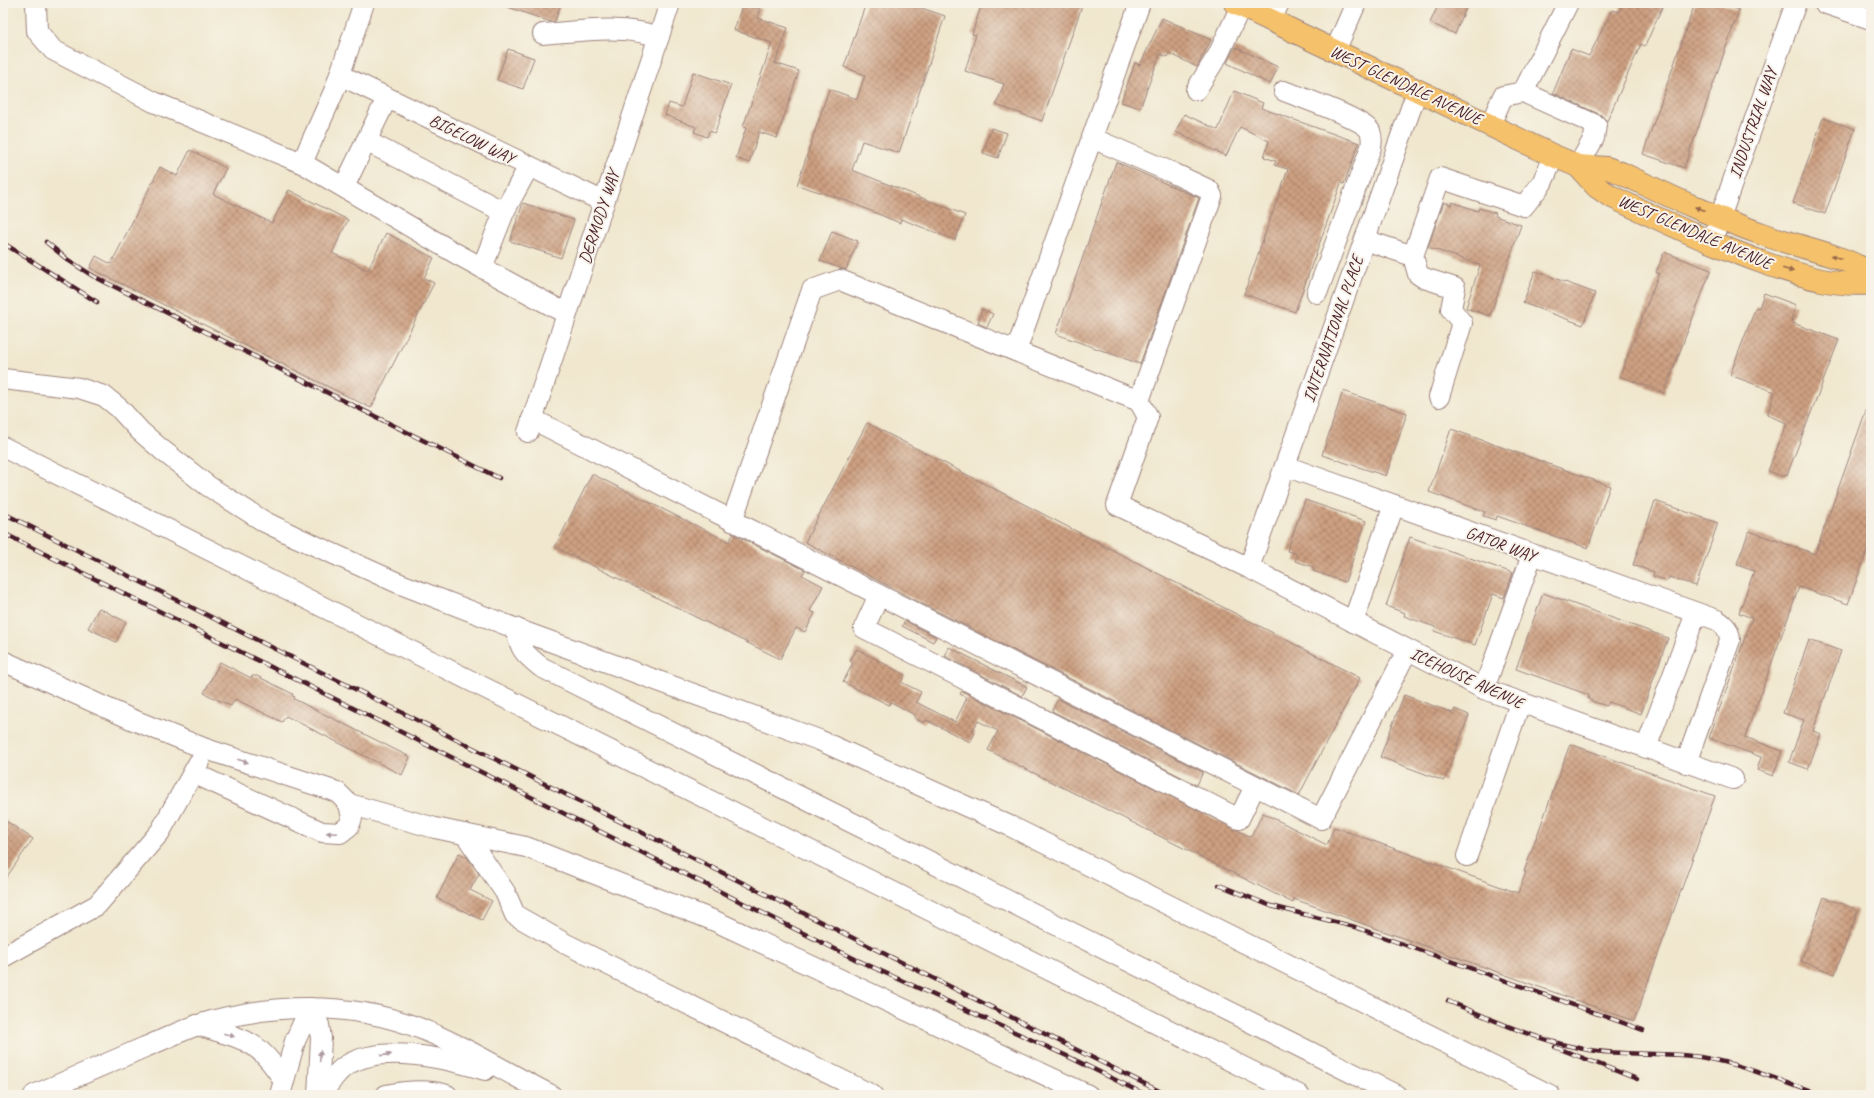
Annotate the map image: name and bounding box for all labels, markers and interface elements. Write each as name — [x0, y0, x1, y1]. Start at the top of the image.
street label: WEST GLENDALE AVENUE — [1327, 41, 1488, 131]
street label: INDUSTRIAL WAY — [1724, 63, 1782, 181]
street label: BIGELOW WAY — [426, 109, 520, 170]
street label: DERMODY WAY — [574, 164, 625, 266]
street label: WEST GLENDALE AVENUE — [1615, 190, 1778, 275]
one-way arrow — [1694, 205, 1706, 211]
street label: INTERNATIONAL PLACE — [1298, 251, 1369, 405]
one-way arrow — [1830, 253, 1842, 259]
one-way arrow — [1782, 267, 1794, 273]
street label: GATOR WAY — [1463, 522, 1541, 567]
street label: ICEHOUSE AVENUE — [1407, 643, 1529, 714]
one-way arrow — [237, 758, 249, 764]
one-way arrow — [326, 829, 338, 836]
one-way arrow — [224, 1032, 236, 1038]
one-way arrow — [316, 1050, 323, 1062]
one-way arrow — [380, 1052, 392, 1058]

